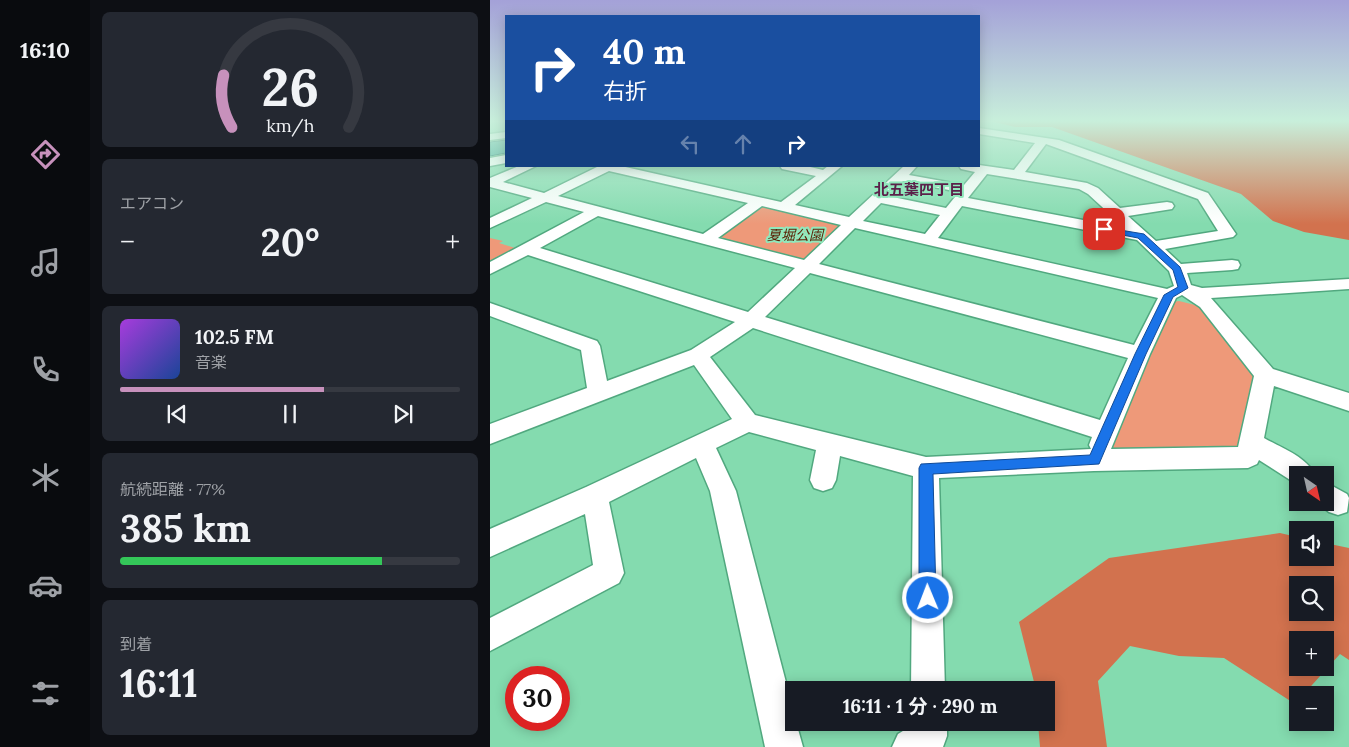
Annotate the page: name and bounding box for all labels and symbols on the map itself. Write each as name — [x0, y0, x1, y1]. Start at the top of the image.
district label: 北五葉四丁目 — [874, 180, 964, 199]
pin — [1083, 208, 1125, 250]
park label: 夏堀公園 — [767, 226, 825, 244]
north arrow — [1289, 466, 1334, 511]
position arrow — [901, 571, 953, 623]
speed limit sign: 30 — [505, 666, 570, 731]

